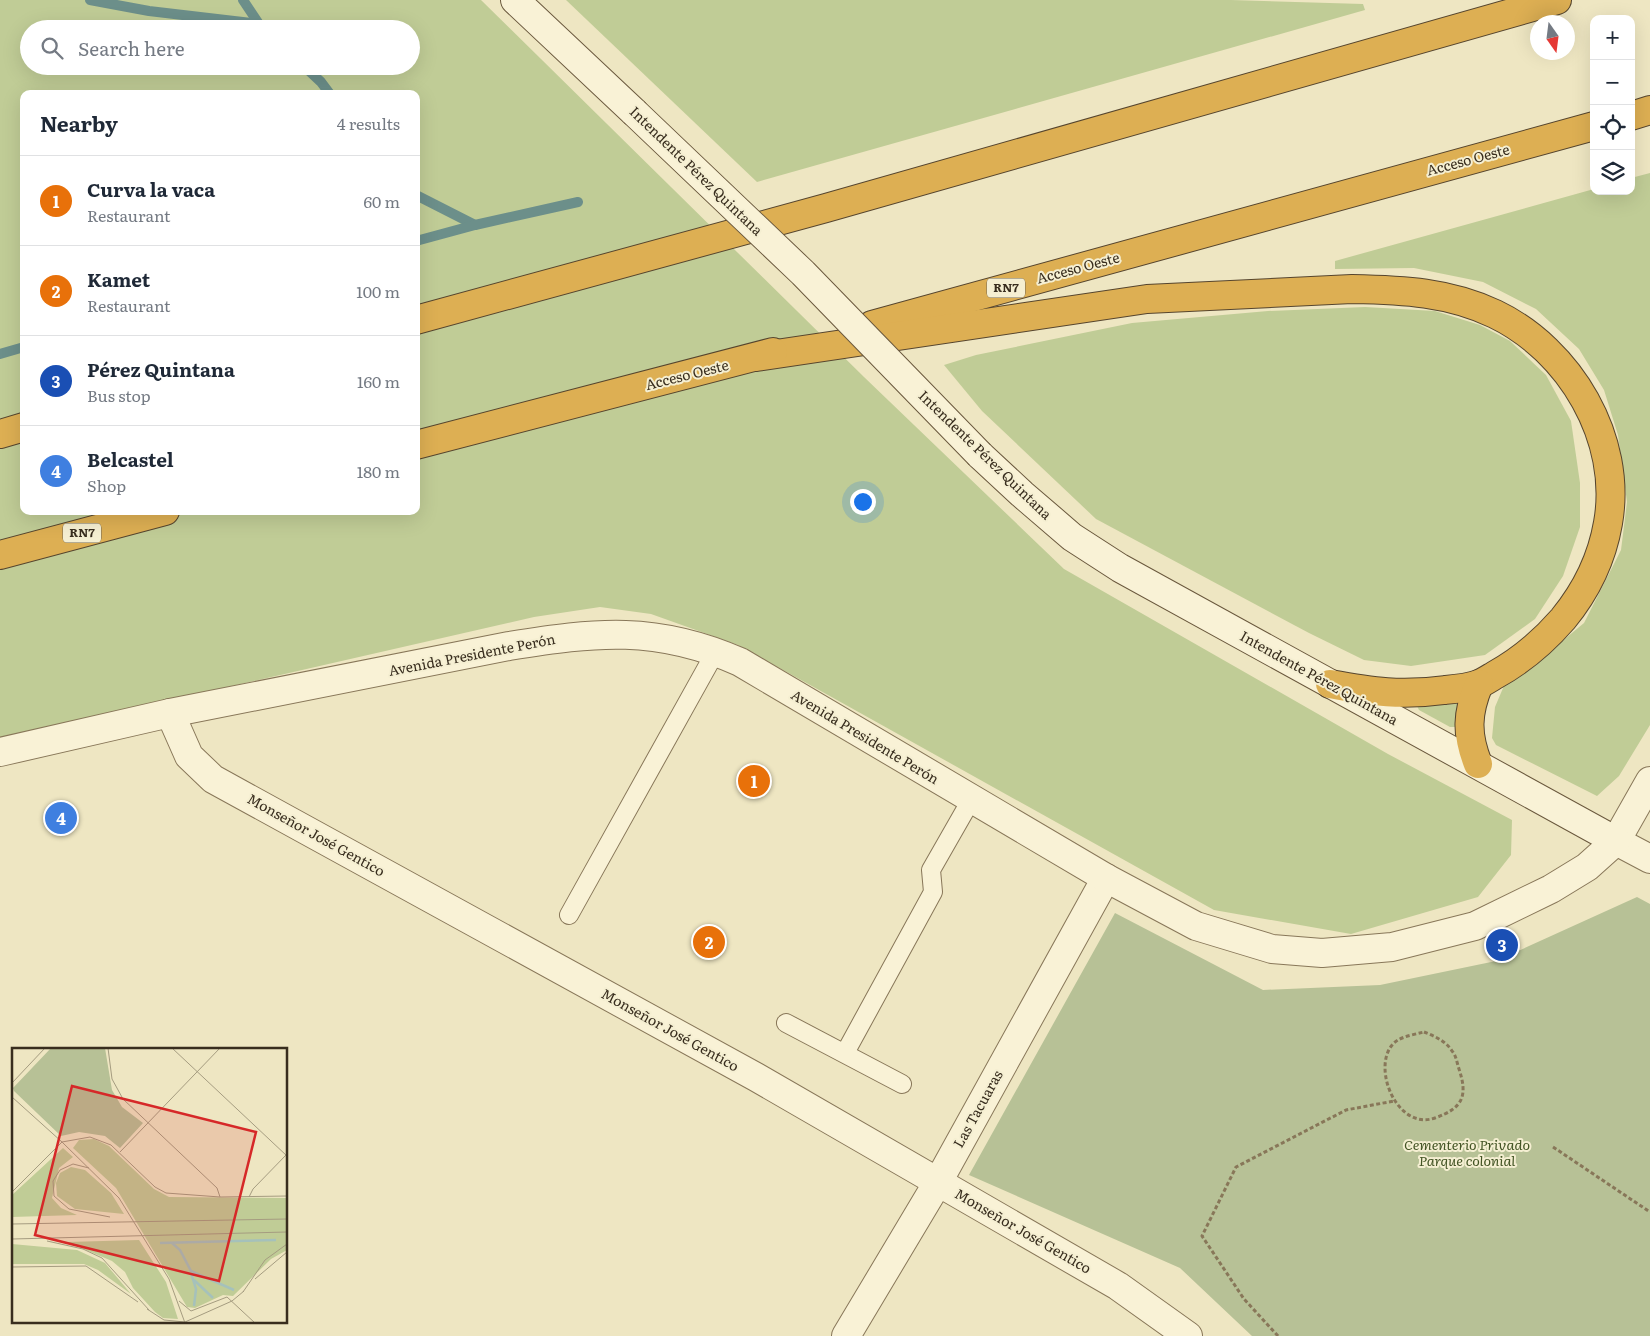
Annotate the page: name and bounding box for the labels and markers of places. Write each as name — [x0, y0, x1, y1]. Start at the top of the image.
pin: 1 — [738, 762, 770, 800]
pin: 4 — [45, 799, 77, 837]
pin: 2 — [693, 923, 725, 961]
pin: 3 — [1486, 926, 1518, 964]

